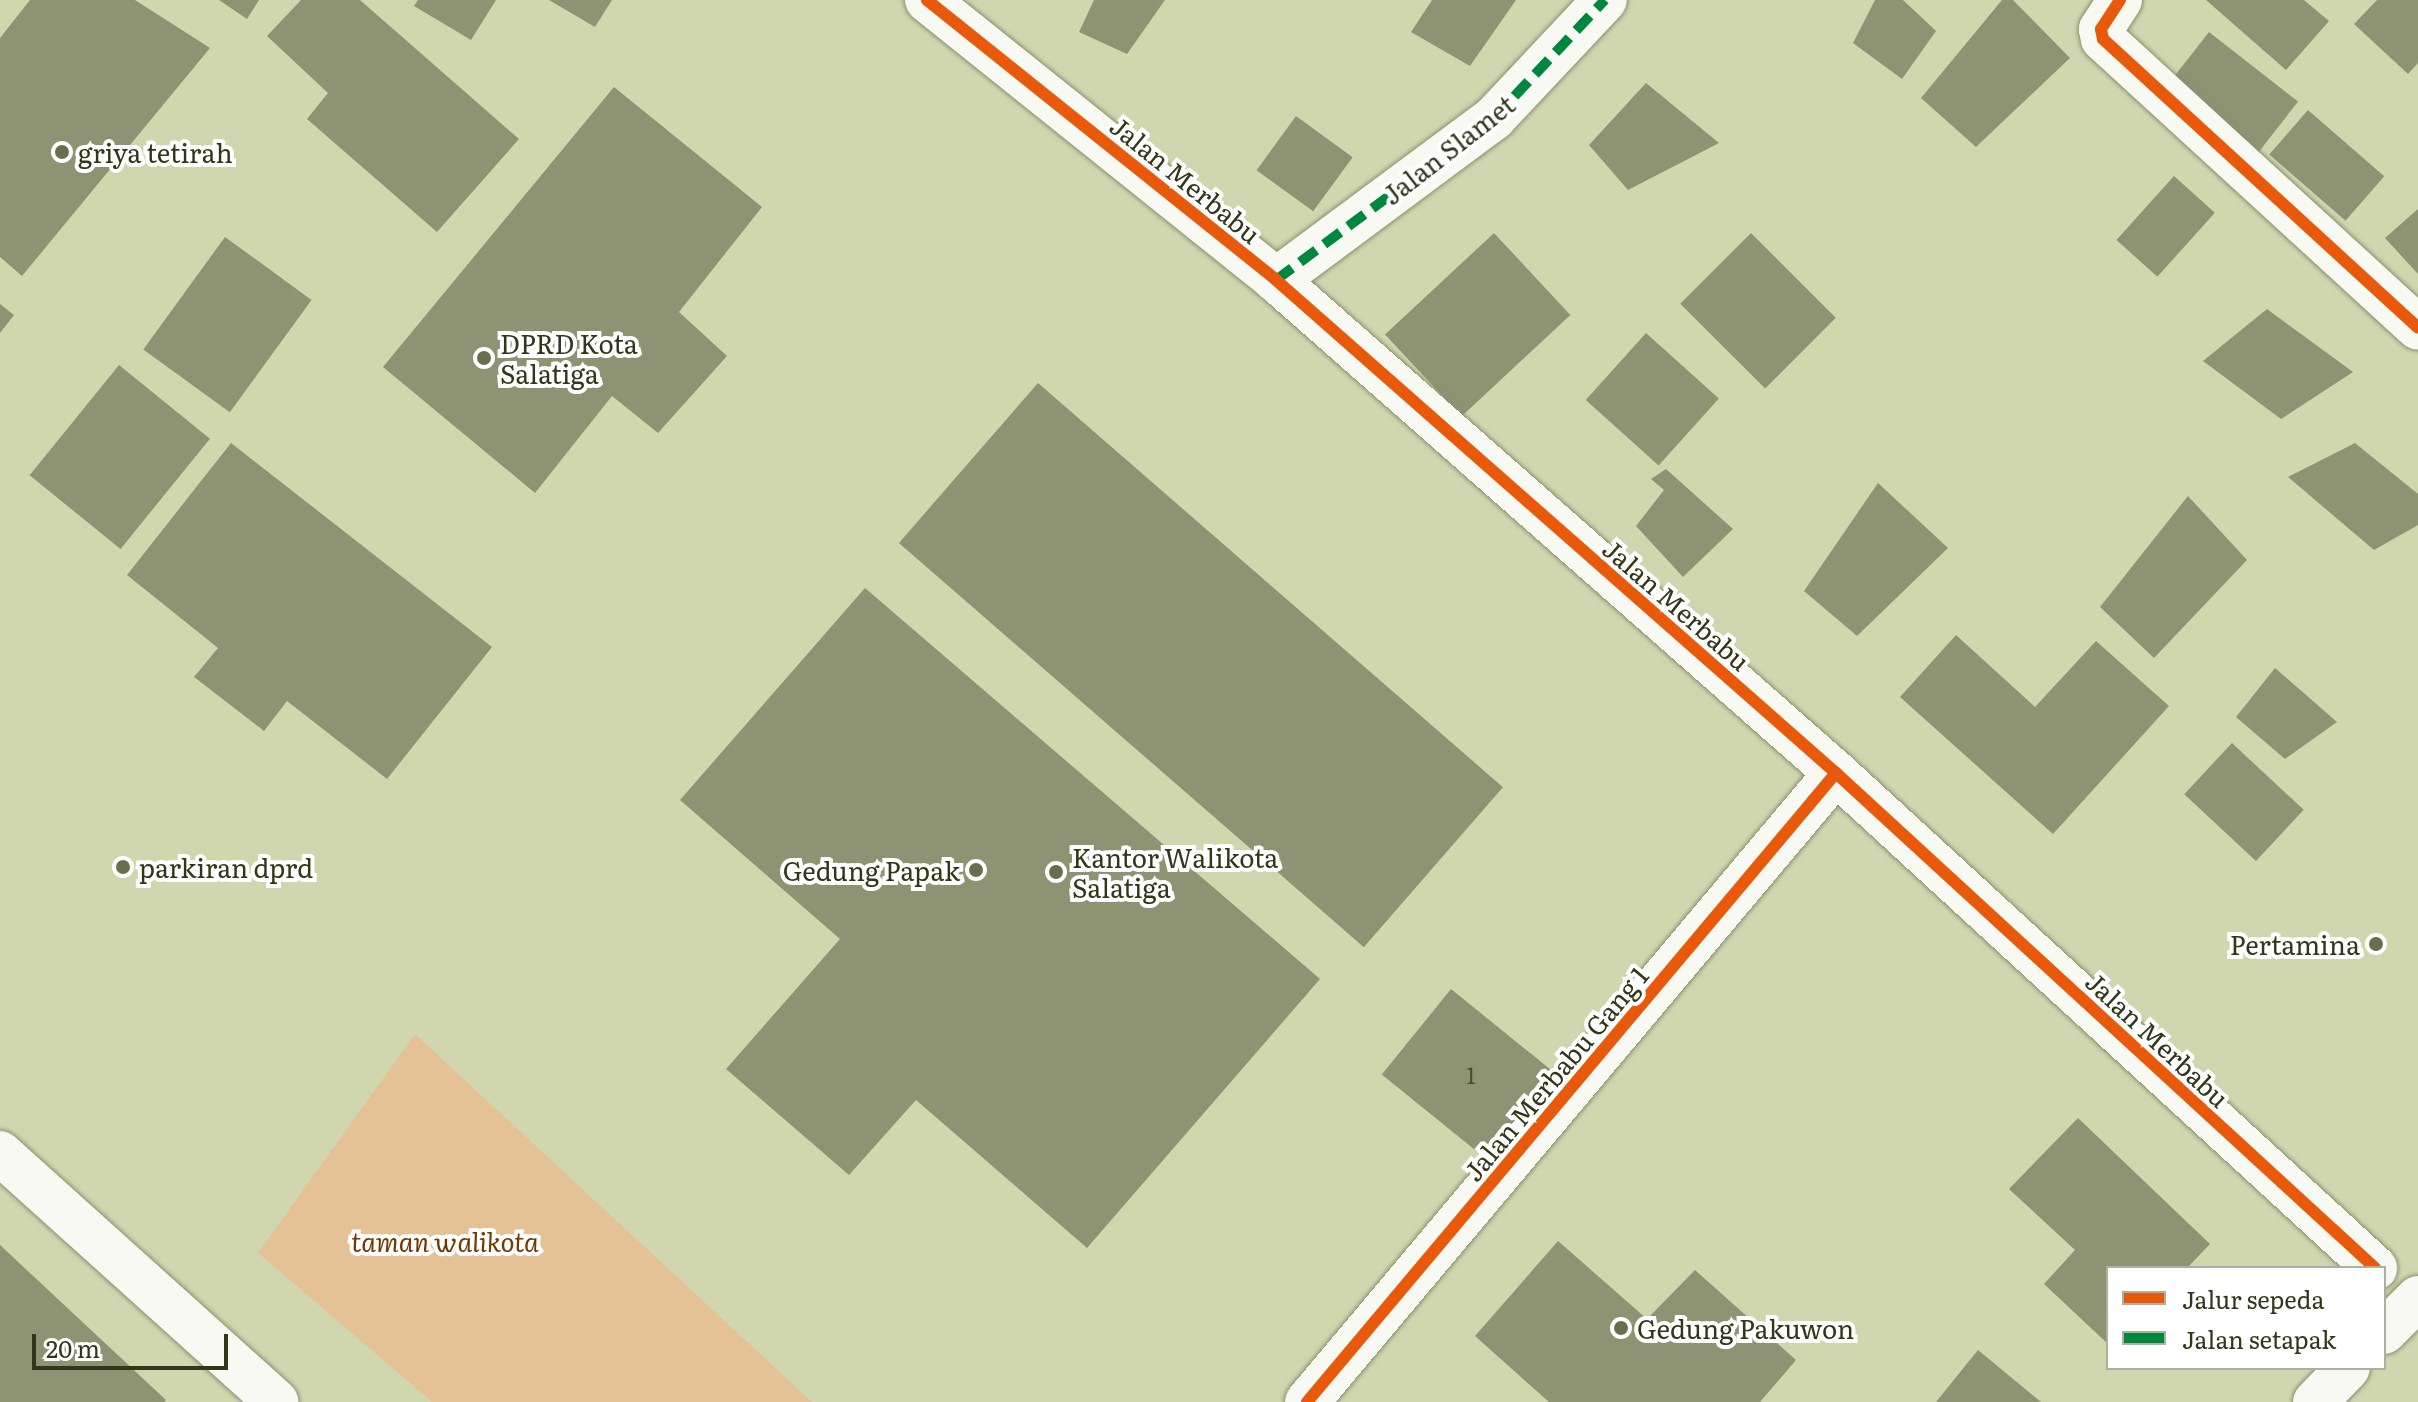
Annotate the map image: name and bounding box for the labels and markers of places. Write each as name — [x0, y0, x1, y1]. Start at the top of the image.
place label: griya tetirah — [78, 136, 233, 168]
marker: griya tetirah — [53, 143, 71, 161]
place label: DPRD Kota Salatiga — [500, 327, 638, 388]
marker: DPRD Kota Salatiga — [475, 349, 493, 367]
place label: Kantor Walikota Salatiga — [1072, 841, 1278, 902]
place label: parkiran dprd — [139, 851, 313, 883]
place label: Gedung Papak — [783, 854, 960, 886]
marker: parkiran dprd — [114, 858, 132, 876]
marker: Gedung Papak — [967, 861, 985, 879]
marker: Kantor Walikota Salatiga — [1047, 863, 1065, 881]
place label: Pertamina — [2230, 928, 2360, 960]
marker: Pertamina — [2367, 935, 2385, 953]
place label: Gedung Pakuwon — [1637, 1312, 1854, 1344]
marker: Gedung Pakuwon — [1612, 1319, 1630, 1337]

